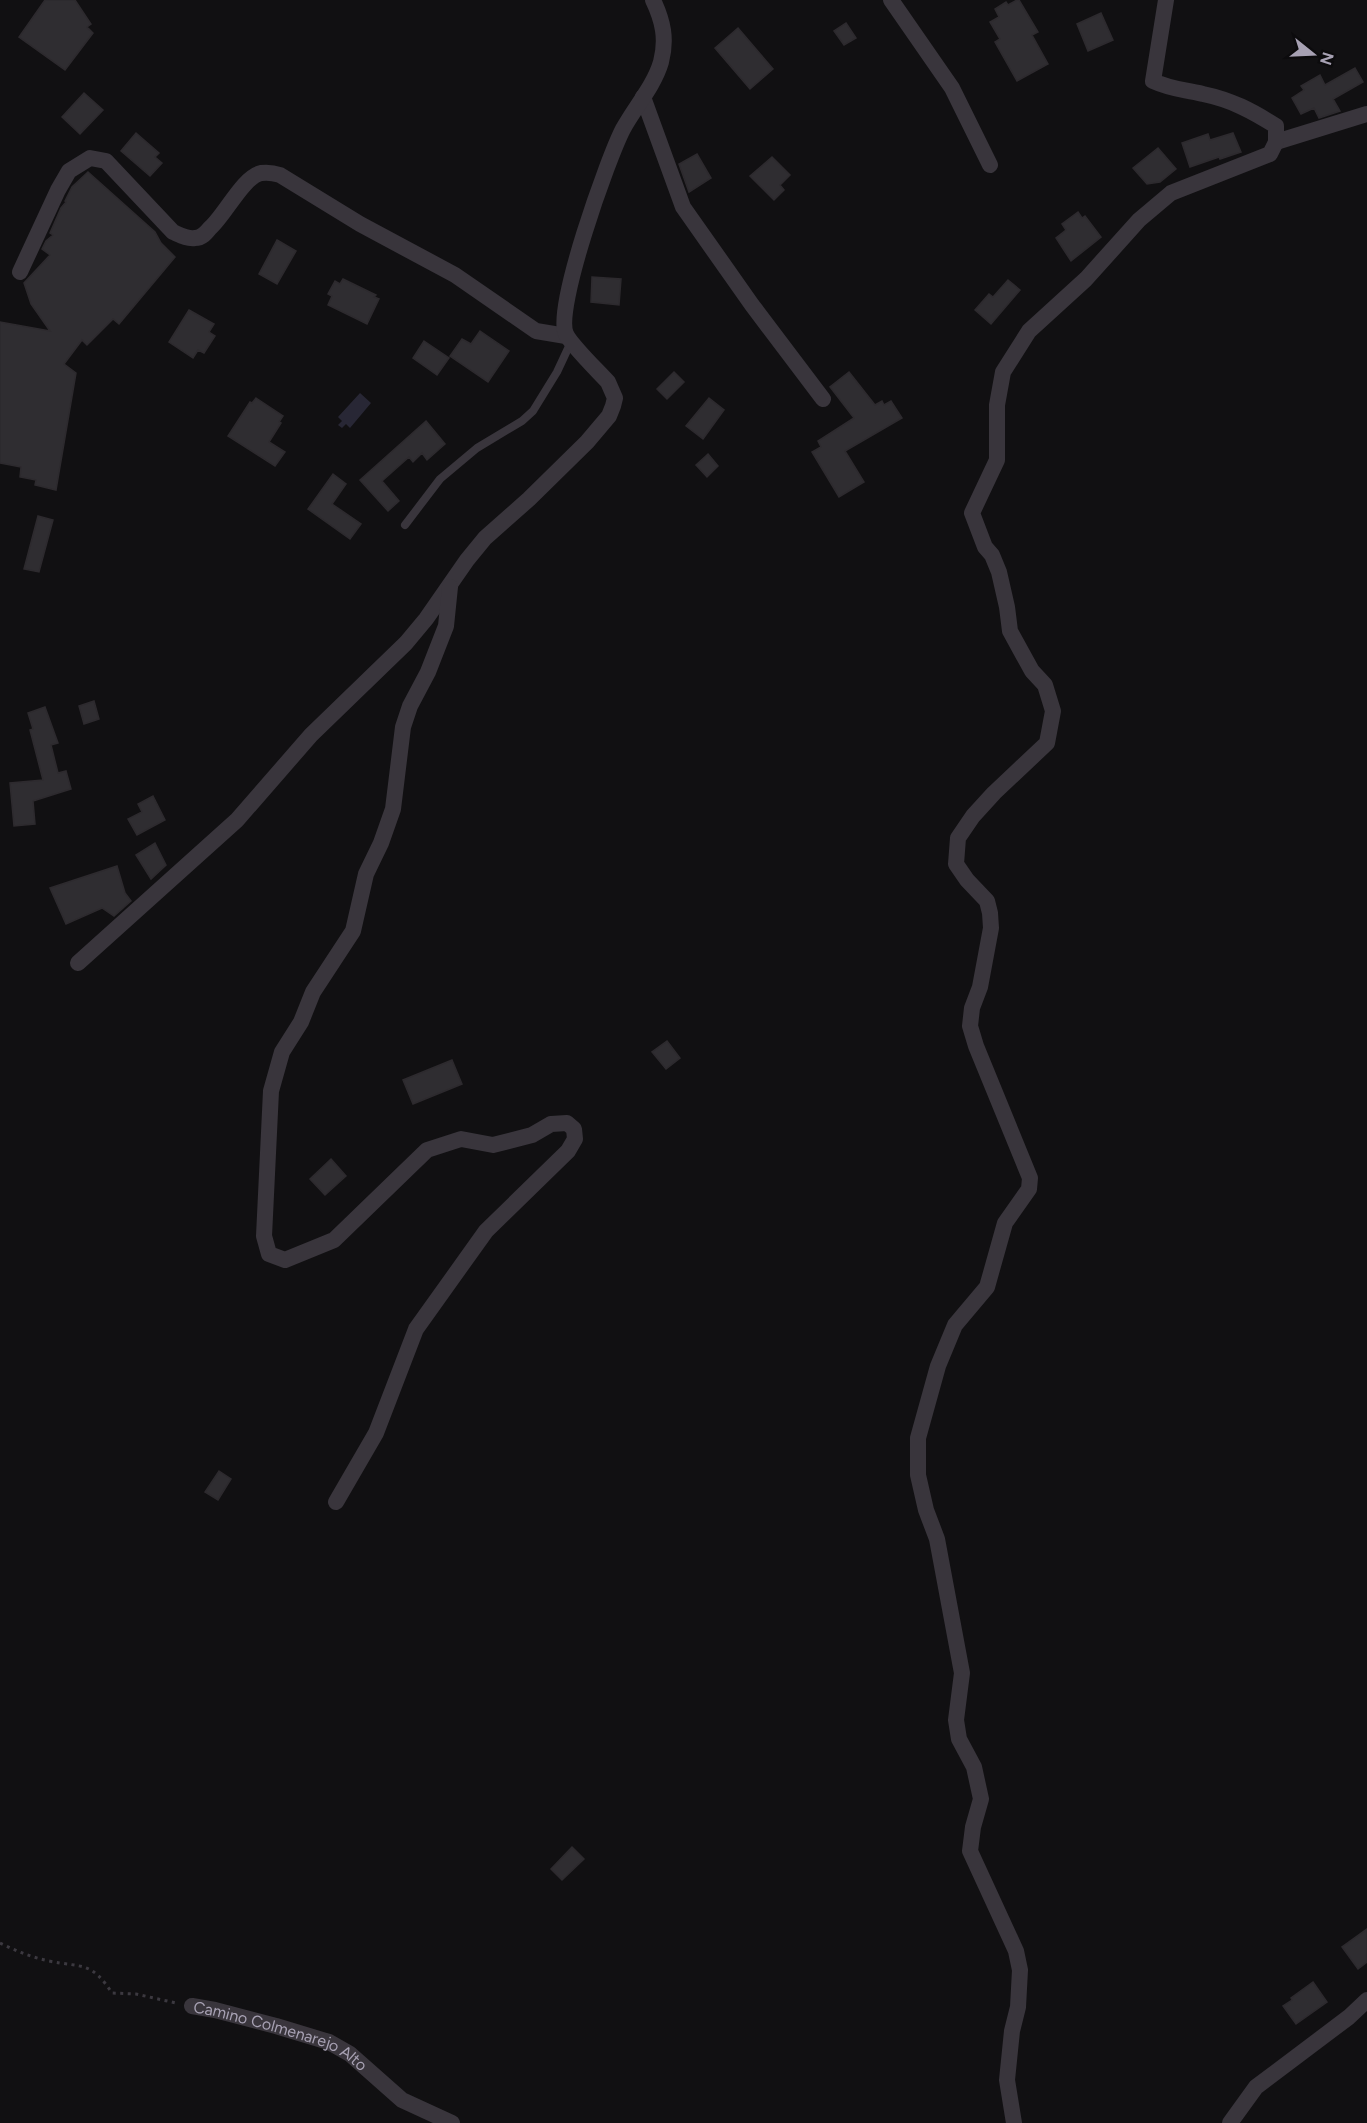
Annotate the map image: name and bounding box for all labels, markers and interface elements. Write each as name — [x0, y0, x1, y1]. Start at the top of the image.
north arrow — [1283, 24, 1343, 84]
text: N — [1316, 50, 1338, 67]
street label: Camino Colmenarejo Alto — [192, 1997, 371, 2075]

